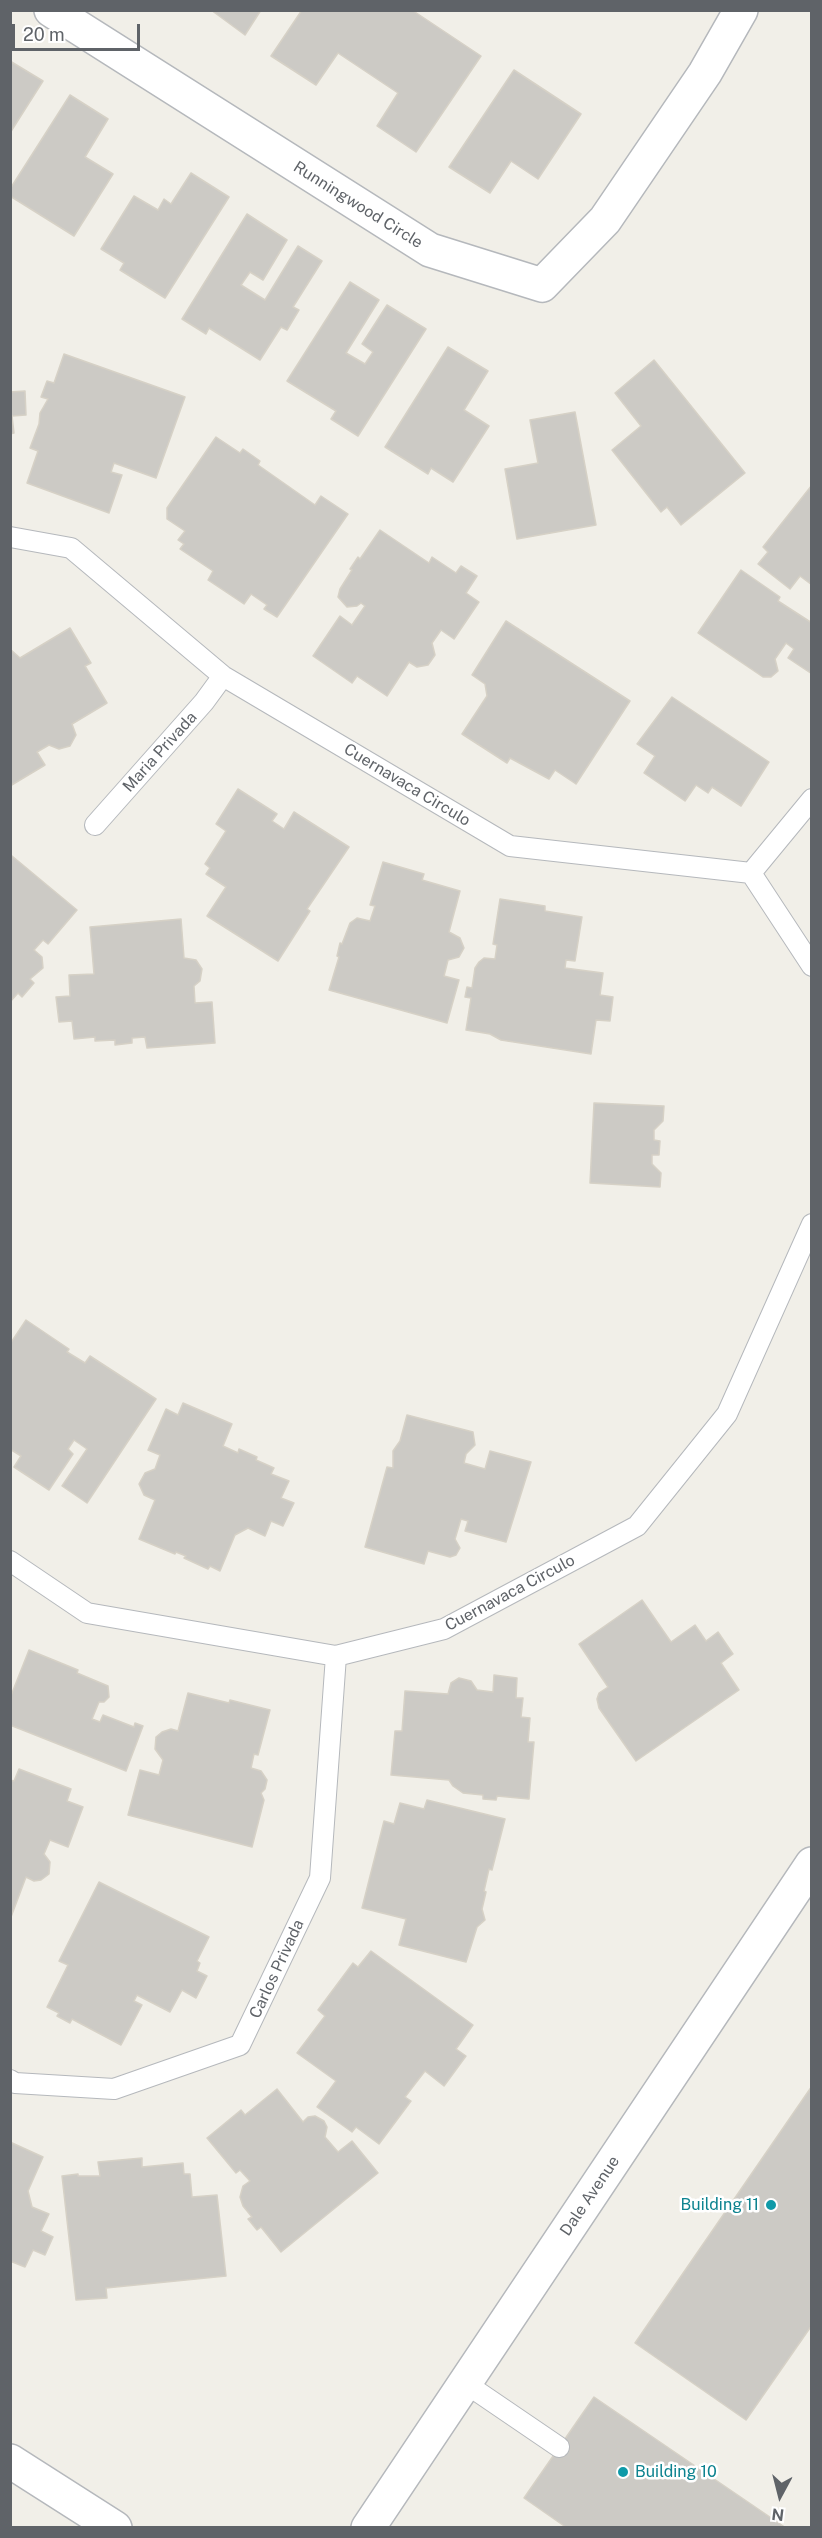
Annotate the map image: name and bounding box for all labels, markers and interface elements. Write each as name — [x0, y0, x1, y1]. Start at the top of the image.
scale bar — [15, 12, 142, 50]
text: 20 m — [23, 24, 65, 45]
street label: Runningwood Circle — [290, 157, 426, 253]
street label: Maria Privada — [119, 708, 201, 796]
street label: Cuernavaca Circulo — [340, 740, 474, 830]
street label: Cuernavaca Circulo — [442, 1551, 578, 1635]
street label: Carlos Privada — [246, 1916, 308, 2022]
street label: Dale Avenue — [556, 2152, 624, 2240]
place label: Building 11 — [681, 2195, 759, 2215]
marker: Building 11 — [764, 2198, 778, 2212]
place label: Building 10 — [635, 2462, 717, 2482]
marker: Building 10 — [616, 2465, 630, 2479]
north arrow — [750, 2466, 810, 2526]
text: N — [770, 2504, 785, 2525]

